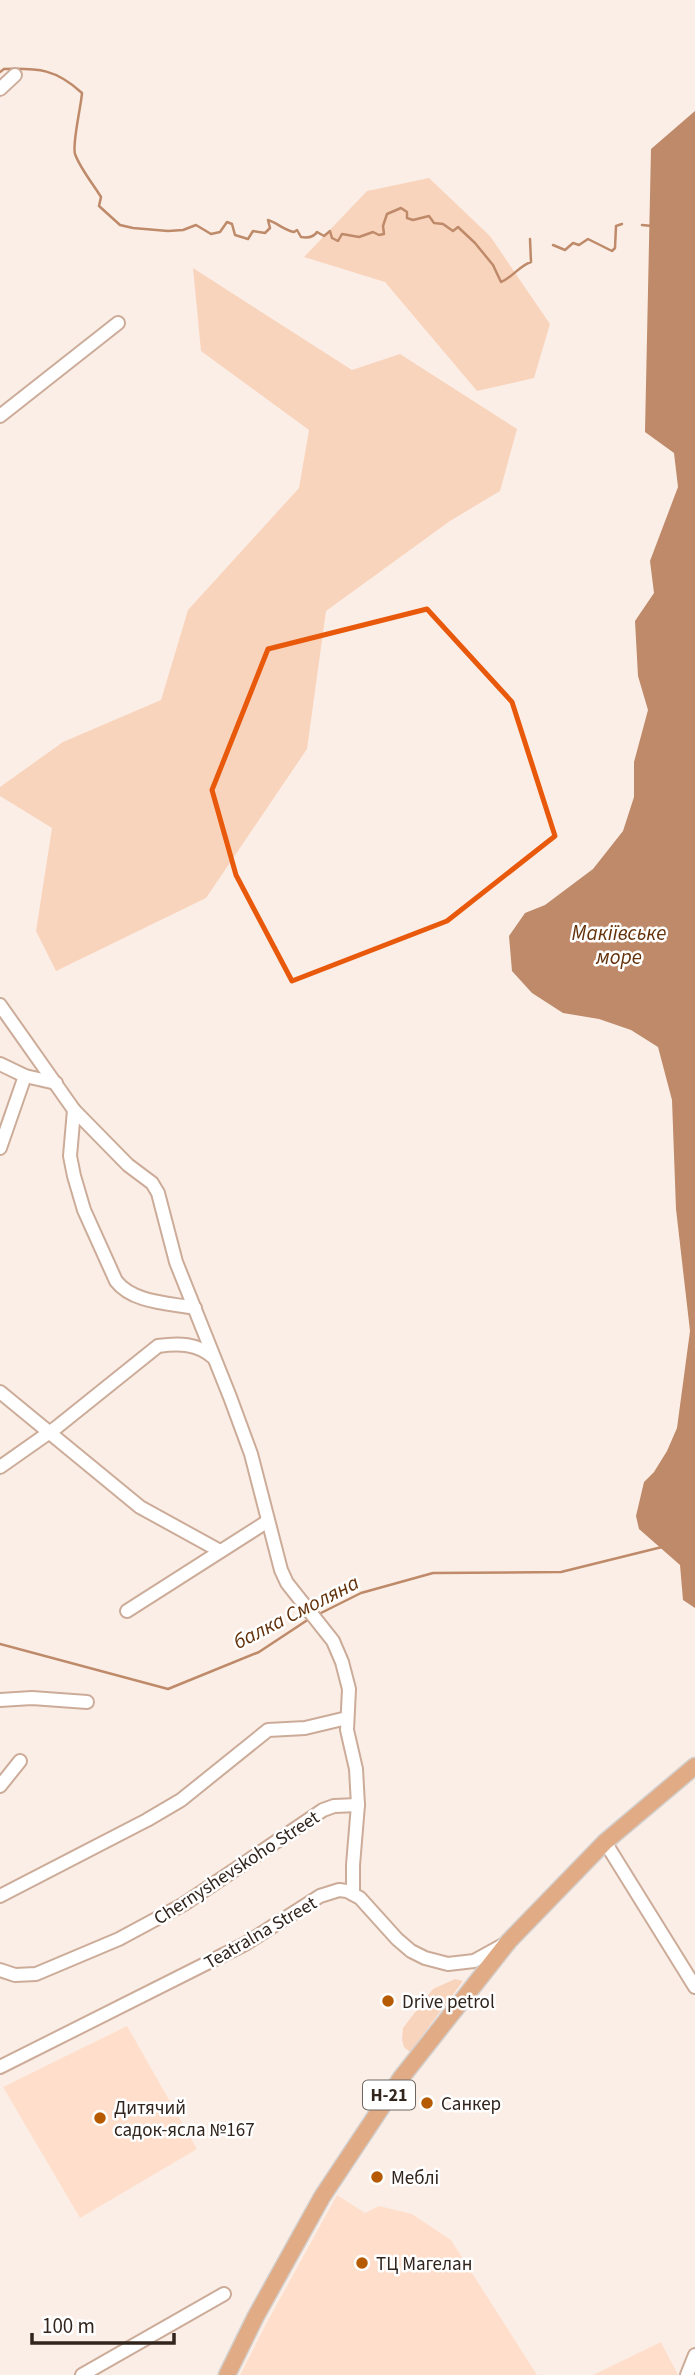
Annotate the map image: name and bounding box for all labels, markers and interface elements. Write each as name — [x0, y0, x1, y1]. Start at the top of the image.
water label: Макіївське море — [572, 918, 666, 972]
water label: балка Смоляна — [228, 1567, 364, 1657]
street label: Chernyshevskoho Street — [149, 1804, 325, 1932]
street label: Teatralna Street — [200, 1890, 322, 1976]
place label: Drive petrol — [402, 1989, 495, 2016]
marker: Drive petrol — [380, 1993, 396, 2009]
road number: Н-21 — [363, 2080, 415, 2110]
place label: Санкер — [441, 2091, 501, 2118]
place label: Дитячий садок-ясла №167 — [114, 2095, 255, 2144]
marker: Санкер — [419, 2095, 435, 2111]
marker: Дитячий садок-ясла №167 — [92, 2110, 108, 2126]
place label: Меблі — [391, 2165, 439, 2192]
marker: Меблі — [369, 2169, 385, 2185]
place label: ТЦ Магелан — [376, 2251, 472, 2278]
marker: ТЦ Магелан — [354, 2255, 370, 2271]
scale bar — [32, 2302, 173, 2346]
text: 100 m — [42, 2311, 95, 2341]

